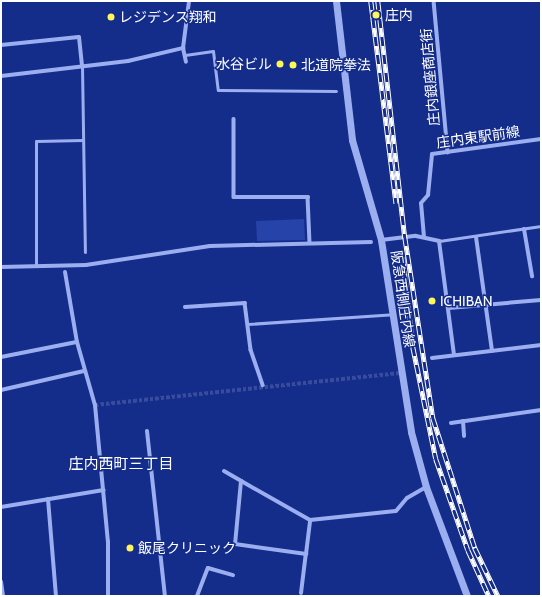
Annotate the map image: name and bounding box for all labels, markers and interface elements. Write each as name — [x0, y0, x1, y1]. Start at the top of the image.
place label: 庄内 — [385, 7, 413, 23]
place label: レジデンス翔和 — [119, 9, 217, 25]
marker: 庄内 — [370, 9, 382, 21]
marker: レジデンス翔和 — [106, 12, 116, 22]
street label: 庄内銀座商店街 — [417, 27, 443, 127]
place label: 水谷ビル — [216, 56, 272, 72]
place label: 北道院拳法 — [301, 57, 371, 73]
marker: 水谷ビル — [275, 59, 285, 69]
marker: 北道院拳法 — [288, 60, 298, 70]
street label: 庄内東駅前線 — [435, 123, 521, 151]
street label: 阪急西側庄内線 — [388, 249, 418, 349]
place label: ICHIBAN — [440, 293, 492, 309]
marker: ICHIBAN — [427, 296, 437, 306]
district label: 庄内西町三丁目 — [69, 456, 173, 474]
place label: 飯尾クリニック — [138, 540, 236, 556]
marker: 飯尾クリニック — [125, 543, 135, 553]

